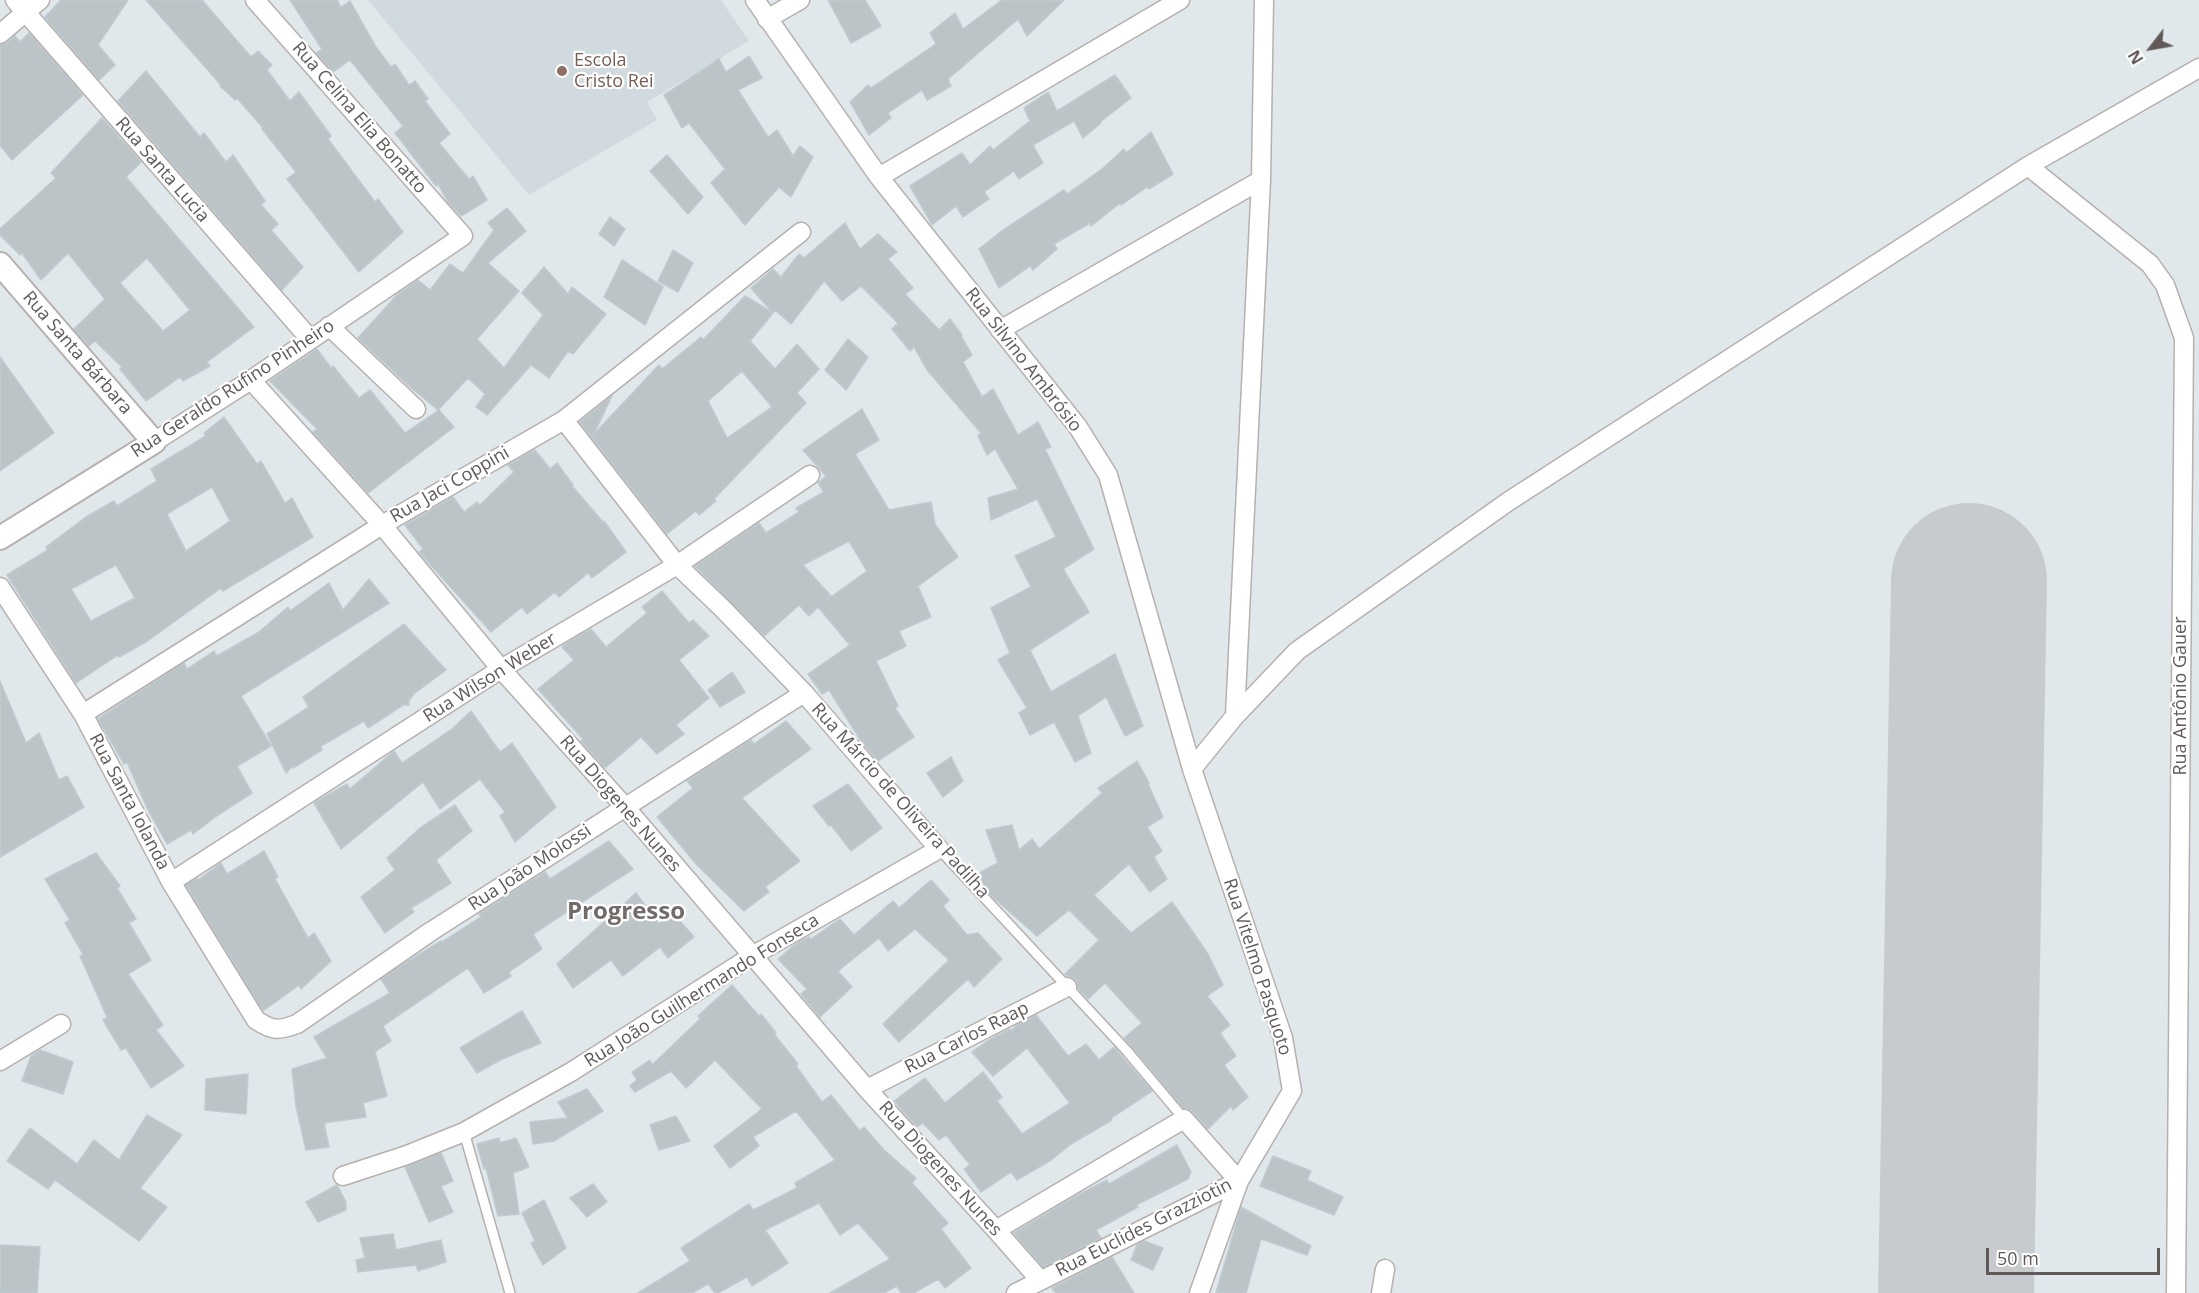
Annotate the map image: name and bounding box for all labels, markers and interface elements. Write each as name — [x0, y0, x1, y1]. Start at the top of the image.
north arrow — [2121, 18, 2181, 78]
street label: Rua Celina Elia Bonatto — [287, 38, 431, 198]
text: N — [2123, 46, 2148, 69]
place label: Escola Cristo Rei — [574, 50, 653, 92]
marker: Escola Cristo Rei — [555, 64, 569, 78]
street label: Rua Santa Lucia — [110, 113, 214, 227]
street label: Rua Silvino Ambrósio — [960, 284, 1086, 436]
street label: Rua Santa Bárbara — [18, 287, 136, 419]
street label: Rua Geraldo Rufino Pinheiro — [127, 315, 339, 463]
street label: Rua Jaci Coppini — [387, 442, 513, 528]
street label: Rua Antônio Gauer — [2170, 616, 2192, 776]
street label: Rua Wilson Weber — [419, 628, 561, 728]
street label: Rua Márcio de Oliveira Padilha — [806, 699, 994, 903]
street label: Rua Santa Iolanda — [84, 730, 174, 874]
street label: Rua Diogenes Nunes — [555, 731, 685, 877]
street label: Rua João Molossi — [465, 820, 595, 916]
street label: Rua Vitelmo Pasquoto — [1218, 876, 1296, 1058]
district label: Progresso — [567, 898, 685, 926]
street label: Rua João Guilhermando Fonseca — [581, 910, 823, 1072]
street label: Rua Carlos Raap — [901, 997, 1033, 1079]
street label: Rua Diogenes Nunes — [874, 1097, 1006, 1241]
street label: Rua Euclides Grazziotin — [1052, 1174, 1236, 1282]
scale bar — [1989, 1236, 2163, 1274]
text: 50 m — [1997, 1246, 2039, 1270]

